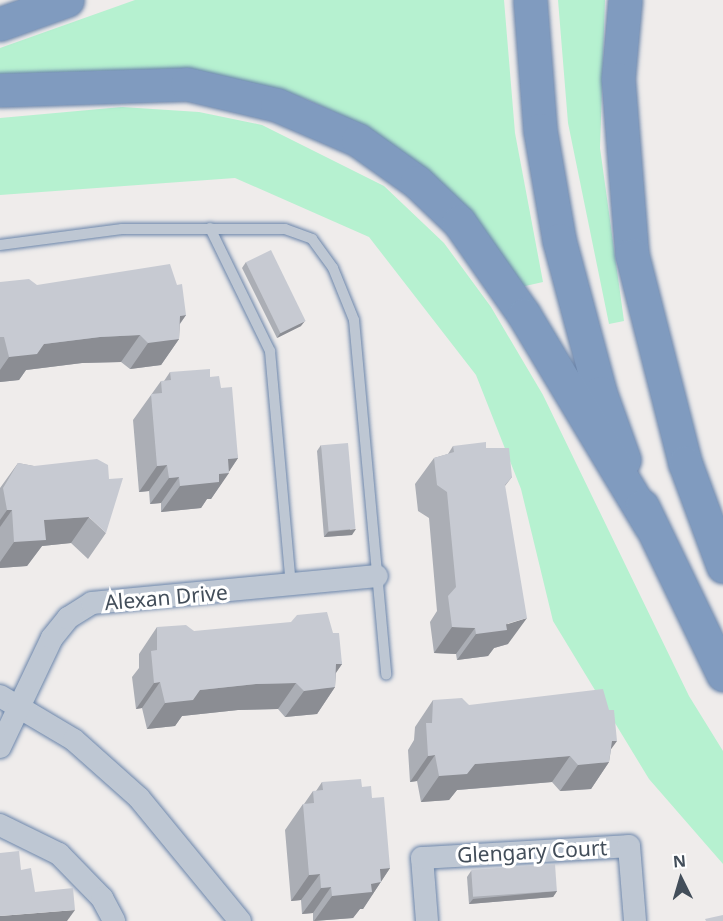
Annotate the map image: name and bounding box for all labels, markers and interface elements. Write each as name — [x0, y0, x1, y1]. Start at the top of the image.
street label: Alexan Drive — [103, 579, 229, 615]
street label: Glengary Court — [456, 834, 608, 868]
north arrow — [651, 849, 711, 909]
text: N — [672, 850, 687, 873]

